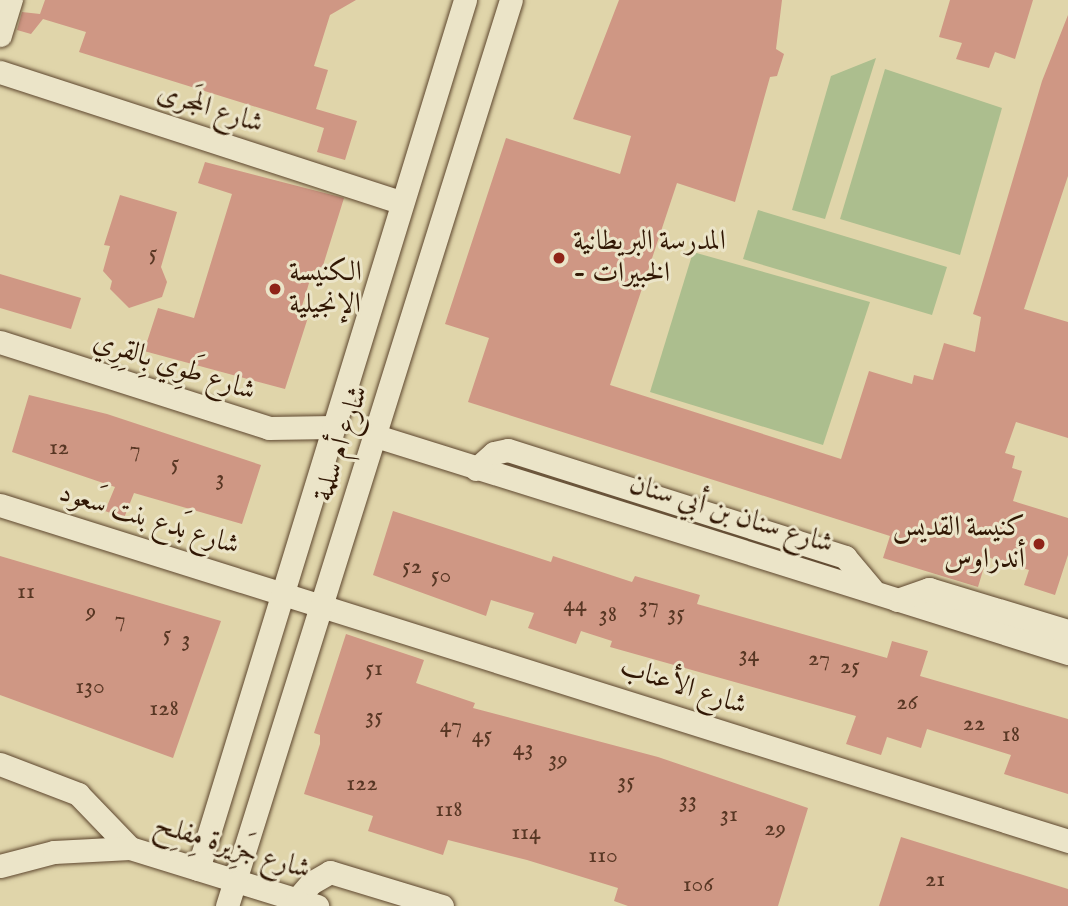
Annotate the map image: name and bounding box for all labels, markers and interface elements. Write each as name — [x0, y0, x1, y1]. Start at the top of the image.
street label: شارع المَجرى — [153, 76, 267, 142]
place label: المدرسة البريطانية - الخبيرات — [573, 225, 726, 291]
house number: 5 — [149, 240, 157, 268]
marker: المدرسة البريطانية - الخبيرات — [551, 250, 567, 266]
place label: الكنيسة الإنجيلية — [289, 256, 362, 322]
marker: الكنيسة الإنجيلية — [267, 281, 283, 297]
street label: شارع طَوِي بِالقِرِي — [89, 325, 259, 409]
street label: شارع أم سلمة — [308, 382, 376, 506]
house number: 12 — [49, 434, 69, 462]
house number: 7 — [129, 436, 141, 464]
house number: 5 — [171, 450, 179, 478]
house number: 3 — [216, 465, 224, 493]
street label: شارع سنان بن أبي سنان — [625, 468, 837, 562]
street label: شارع بَدع بنت سَعود — [55, 477, 243, 563]
place label: كنيسة القديس أندراوس — [892, 511, 1025, 577]
marker: كنيسة القديس أندراوس — [1031, 536, 1047, 552]
house number: 52 — [402, 553, 422, 581]
house number: 50 — [431, 562, 451, 590]
house number: 11 — [17, 578, 35, 606]
house number: 44 — [563, 591, 587, 619]
house number: 37 — [639, 592, 659, 620]
house number: 9 — [86, 598, 96, 626]
house number: 35 — [667, 600, 685, 628]
house number: 38 — [599, 601, 617, 629]
house number: 7 — [114, 606, 126, 634]
house number: 5 — [163, 621, 171, 649]
house number: 3 — [182, 626, 190, 654]
house number: 34 — [739, 641, 759, 669]
house number: 27 — [808, 645, 830, 673]
street label: شارع الأعناب — [615, 651, 751, 723]
house number: 25 — [840, 653, 860, 681]
house number: 51 — [365, 655, 383, 683]
house number: 130 — [75, 673, 105, 701]
house number: 26 — [896, 689, 918, 717]
house number: 128 — [149, 695, 179, 723]
house number: 35 — [365, 703, 383, 731]
house number: 22 — [963, 710, 985, 738]
house number: 47 — [440, 712, 462, 740]
house number: 18 — [1002, 721, 1020, 749]
house number: 45 — [472, 722, 492, 750]
house number: 43 — [513, 735, 533, 763]
house number: 39 — [548, 746, 568, 774]
house number: 35 — [617, 768, 635, 796]
house number: 122 — [346, 770, 378, 798]
house number: 33 — [679, 787, 697, 815]
house number: 118 — [435, 796, 463, 824]
house number: 31 — [720, 801, 738, 829]
street label: شارع جَزِيرة مِفلِح — [150, 808, 314, 888]
house number: 29 — [764, 815, 786, 843]
house number: 114 — [511, 819, 541, 847]
house number: 110 — [588, 842, 618, 870]
house number: 21 — [925, 866, 945, 894]
house number: 106 — [683, 871, 713, 899]

